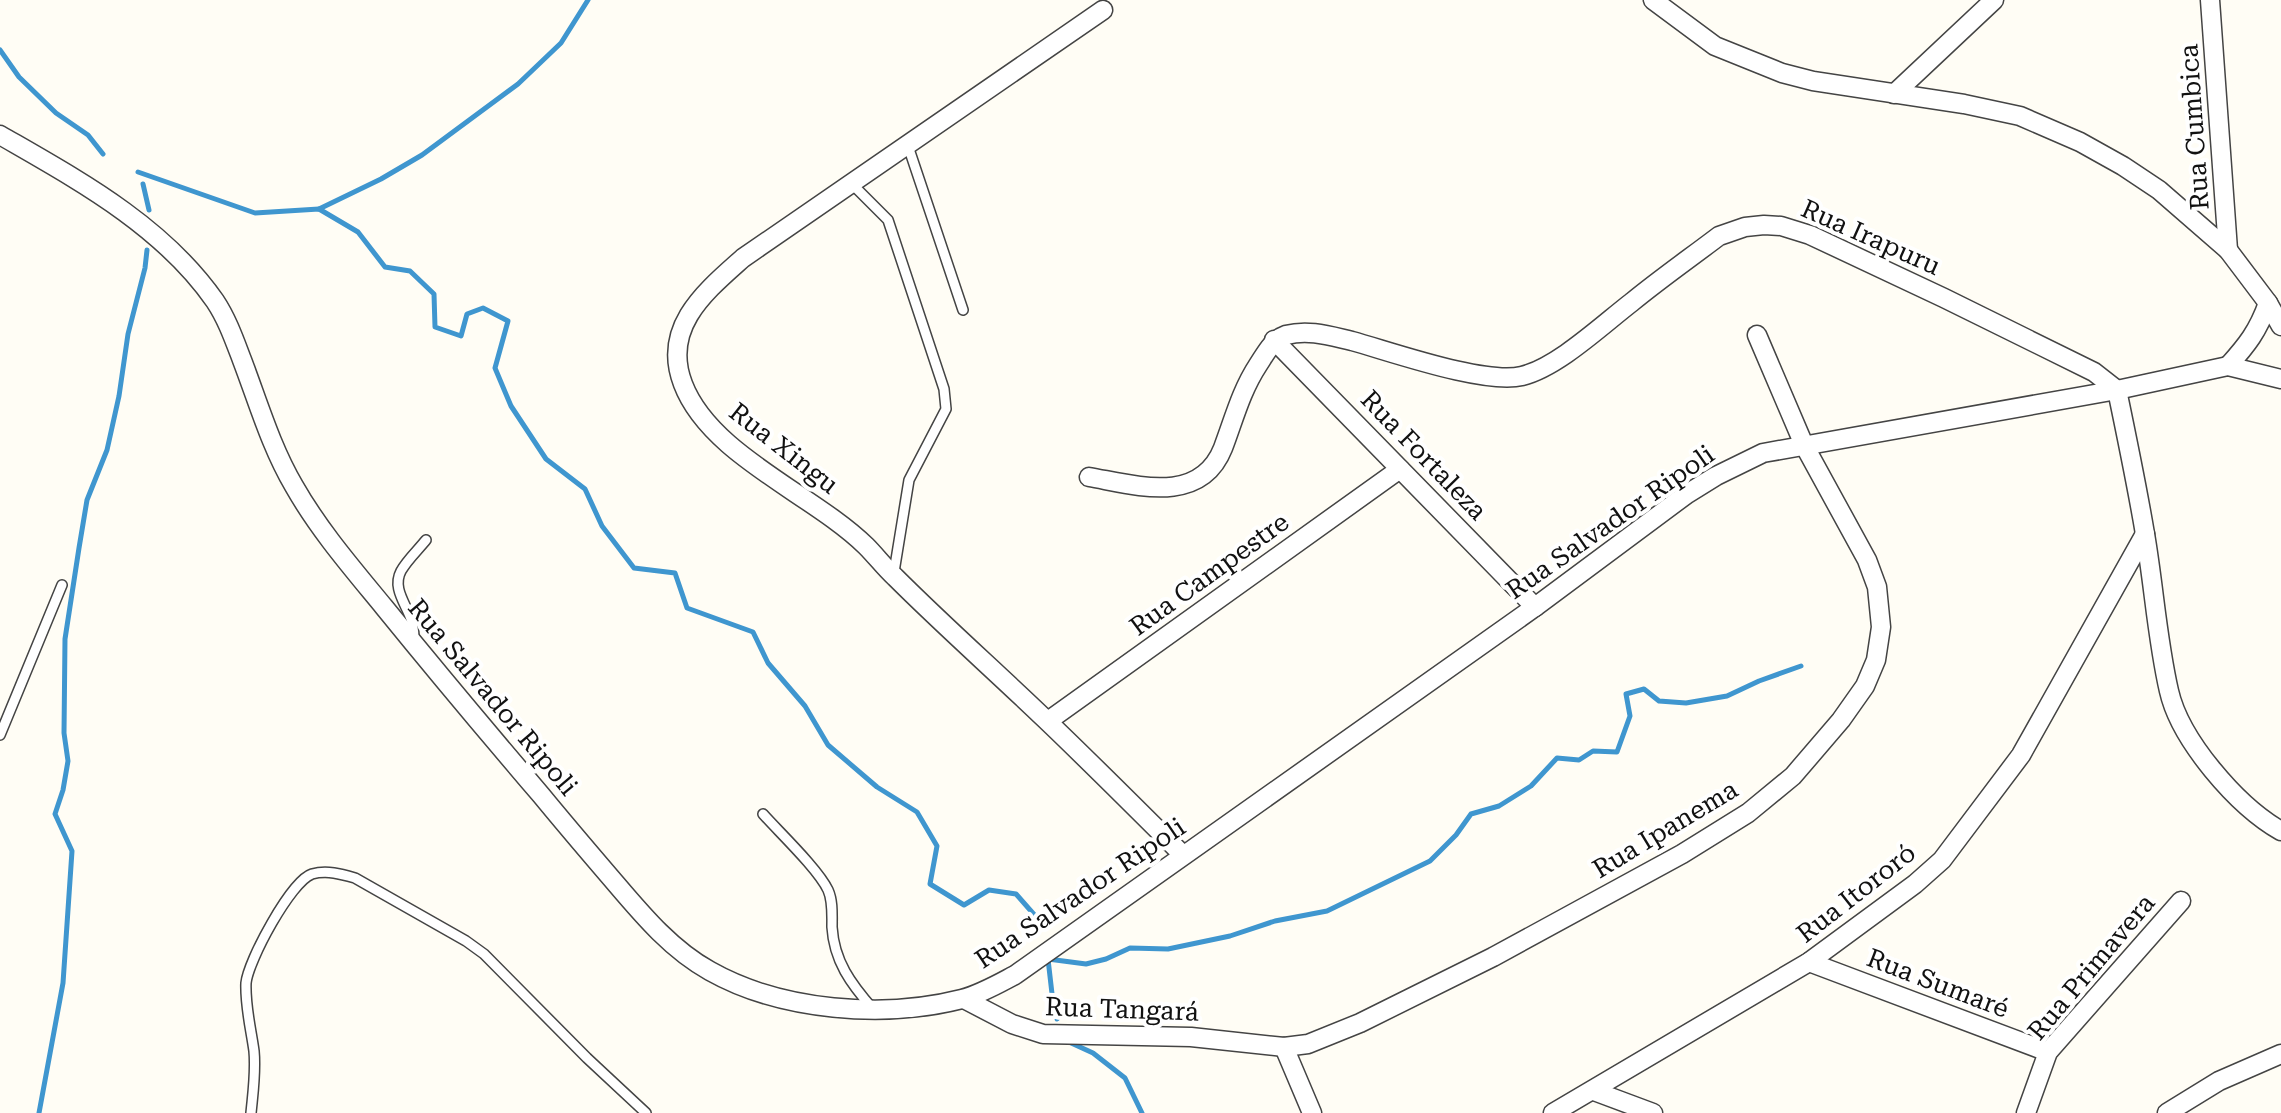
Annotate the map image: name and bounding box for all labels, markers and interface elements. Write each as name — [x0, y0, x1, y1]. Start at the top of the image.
street label: Rua Cumbica — [2173, 43, 2215, 211]
street label: Rua Irapuru — [1797, 193, 1945, 281]
street label: Rua Fortaleza — [1355, 384, 1493, 526]
street label: Rua Xingu — [724, 396, 844, 500]
street label: Rua Salvador Ripoli — [1500, 439, 1720, 605]
street label: Rua Campestre — [1124, 506, 1294, 642]
street label: Rua Salvador Ripoli — [402, 593, 584, 801]
street label: Rua Ipanema — [1587, 774, 1743, 884]
street label: Rua Salvador Ripoli — [969, 812, 1191, 974]
street label: Rua Itororó — [1791, 837, 1921, 949]
street label: Rua Primavera — [2021, 888, 2161, 1046]
street label: Rua Sumaré — [1863, 942, 2013, 1024]
street label: Rua Tangará — [1045, 991, 1199, 1027]

